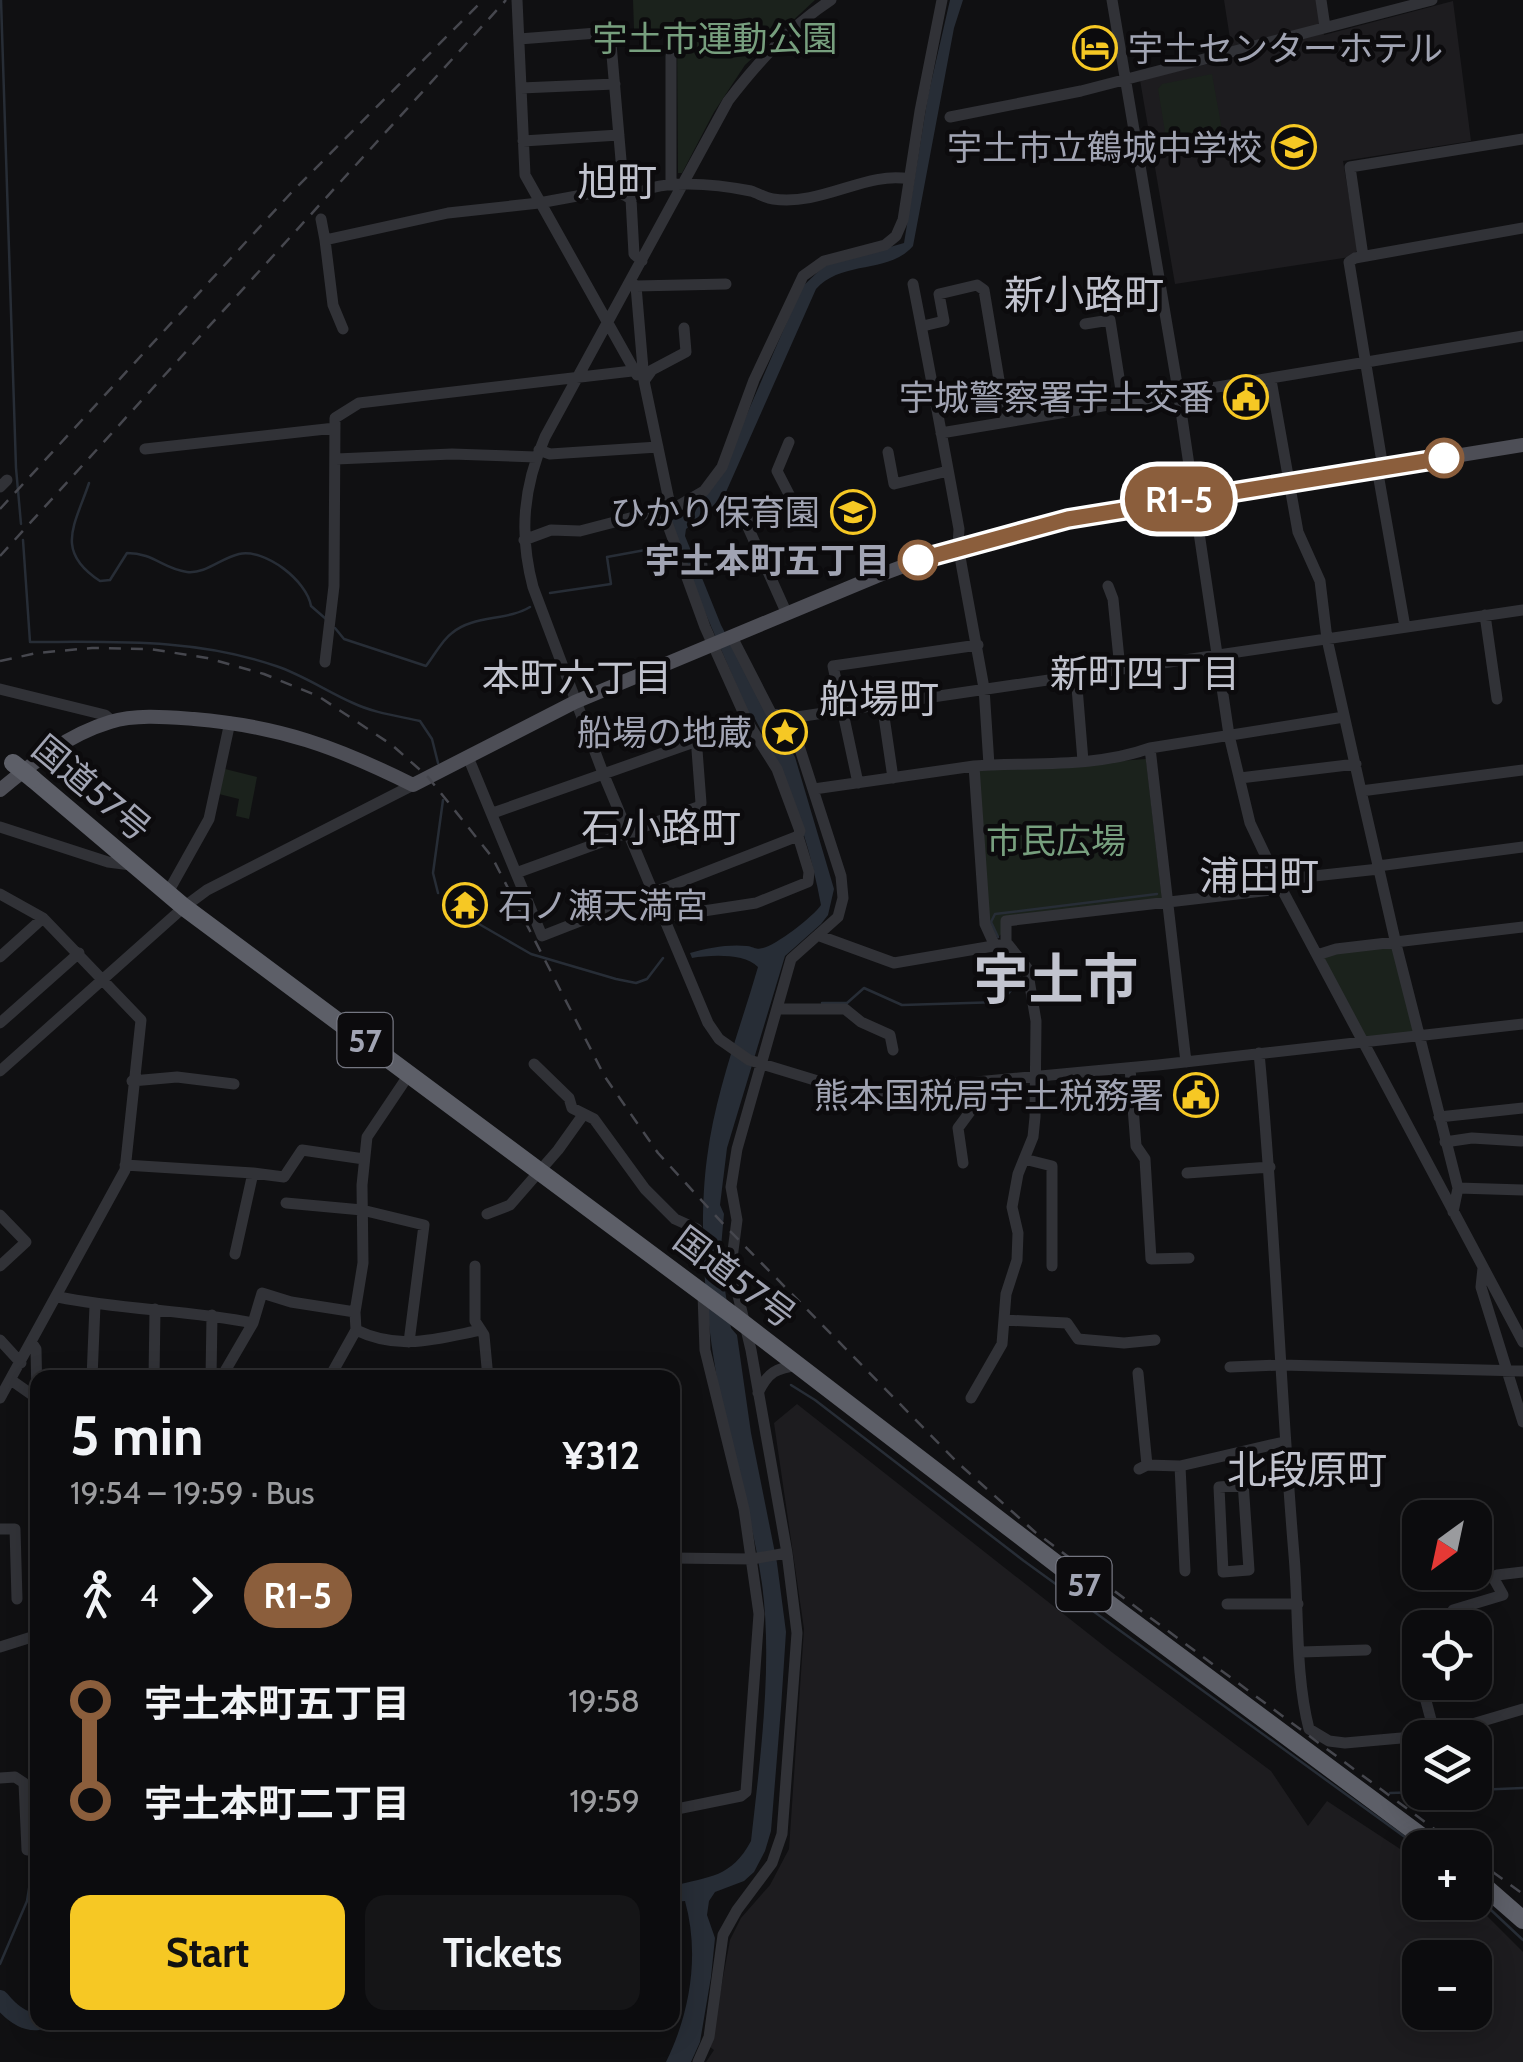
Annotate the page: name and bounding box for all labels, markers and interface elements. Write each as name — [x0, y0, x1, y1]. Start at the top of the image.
park label: 宇土市運動公園 — [592, 17, 838, 60]
hotel icon: 宇土センターホテル — [1072, 25, 1118, 71]
place label: 宇土センターホテル — [1128, 27, 1443, 70]
school or university icon: 宇土市立鶴城中学校 — [1271, 124, 1317, 170]
place label: 宇土市立鶴城中学校 — [947, 126, 1262, 169]
district label: 旭町 — [577, 157, 657, 206]
district label: 新小路町 — [1004, 270, 1164, 319]
public building icon: 宇城警察署宇土交番 — [1223, 374, 1269, 420]
place label: 宇城警察署宇土交番 — [899, 376, 1214, 419]
unlabelled marker — [1425, 439, 1463, 477]
line badge: R1-5 — [1109, 466, 1249, 532]
text: R1-5 — [1145, 478, 1213, 521]
school or university icon: ひかり保育園 — [830, 489, 876, 535]
place label: ひかり保育園 — [610, 491, 820, 534]
place label: 宇土本町五丁目 — [645, 539, 890, 582]
marker: 宇土本町五丁目 — [899, 541, 937, 579]
district label: 新町四丁目 — [1050, 650, 1240, 697]
district label: 本町六丁目 — [482, 654, 672, 701]
district label: 船場町 — [819, 674, 939, 723]
place icon: 船場の地蔵 — [762, 709, 808, 755]
place label: 船場の地蔵 — [577, 711, 752, 754]
street label: 国道57号 — [24, 726, 160, 850]
district label: 石小路町 — [581, 803, 741, 852]
park label: 市民広場 — [986, 819, 1126, 862]
district label: 浦田町 — [1199, 851, 1319, 900]
temple icon: 石ノ瀬天満宮 — [442, 882, 488, 928]
place label: 石ノ瀬天満宮 — [498, 884, 708, 927]
district label: 宇土市 — [973, 946, 1139, 1013]
road number: 57 — [338, 1013, 392, 1067]
public building icon: 熊本国税局宇土税務署 — [1173, 1072, 1219, 1118]
place label: 熊本国税局宇土税務署 — [814, 1074, 1164, 1117]
street label: 国道57号 — [666, 1217, 804, 1337]
text: 5 min — [70, 1402, 203, 1469]
text: ¥312 — [562, 1432, 640, 1479]
district label: 北段原町 — [1227, 1445, 1387, 1494]
text: 19:54 – 19:59 · Bus — [70, 1473, 315, 1512]
north arrow — [1402, 1500, 1492, 1590]
map controls — [1402, 1500, 1492, 2030]
road number: 57 — [1056, 1557, 1112, 1611]
icon: walk — [70, 1568, 125, 1623]
icon: forward — [174, 1568, 229, 1623]
text: R1-5 — [264, 1574, 332, 1617]
text: 4 — [140, 1576, 159, 1615]
button: locate — [1402, 1610, 1492, 1700]
text: 宇土本町五丁目 — [144, 1680, 410, 1727]
text: 19:58 — [568, 1681, 640, 1720]
button: layers — [1402, 1720, 1492, 1810]
text: 宇土本町二丁目 — [144, 1780, 410, 1827]
text: 19:59 — [569, 1781, 640, 1820]
button: + — [1402, 1830, 1492, 1920]
button: Start — [70, 1895, 345, 2010]
button: Tickets — [365, 1895, 640, 2010]
button: − — [1402, 1940, 1492, 2030]

